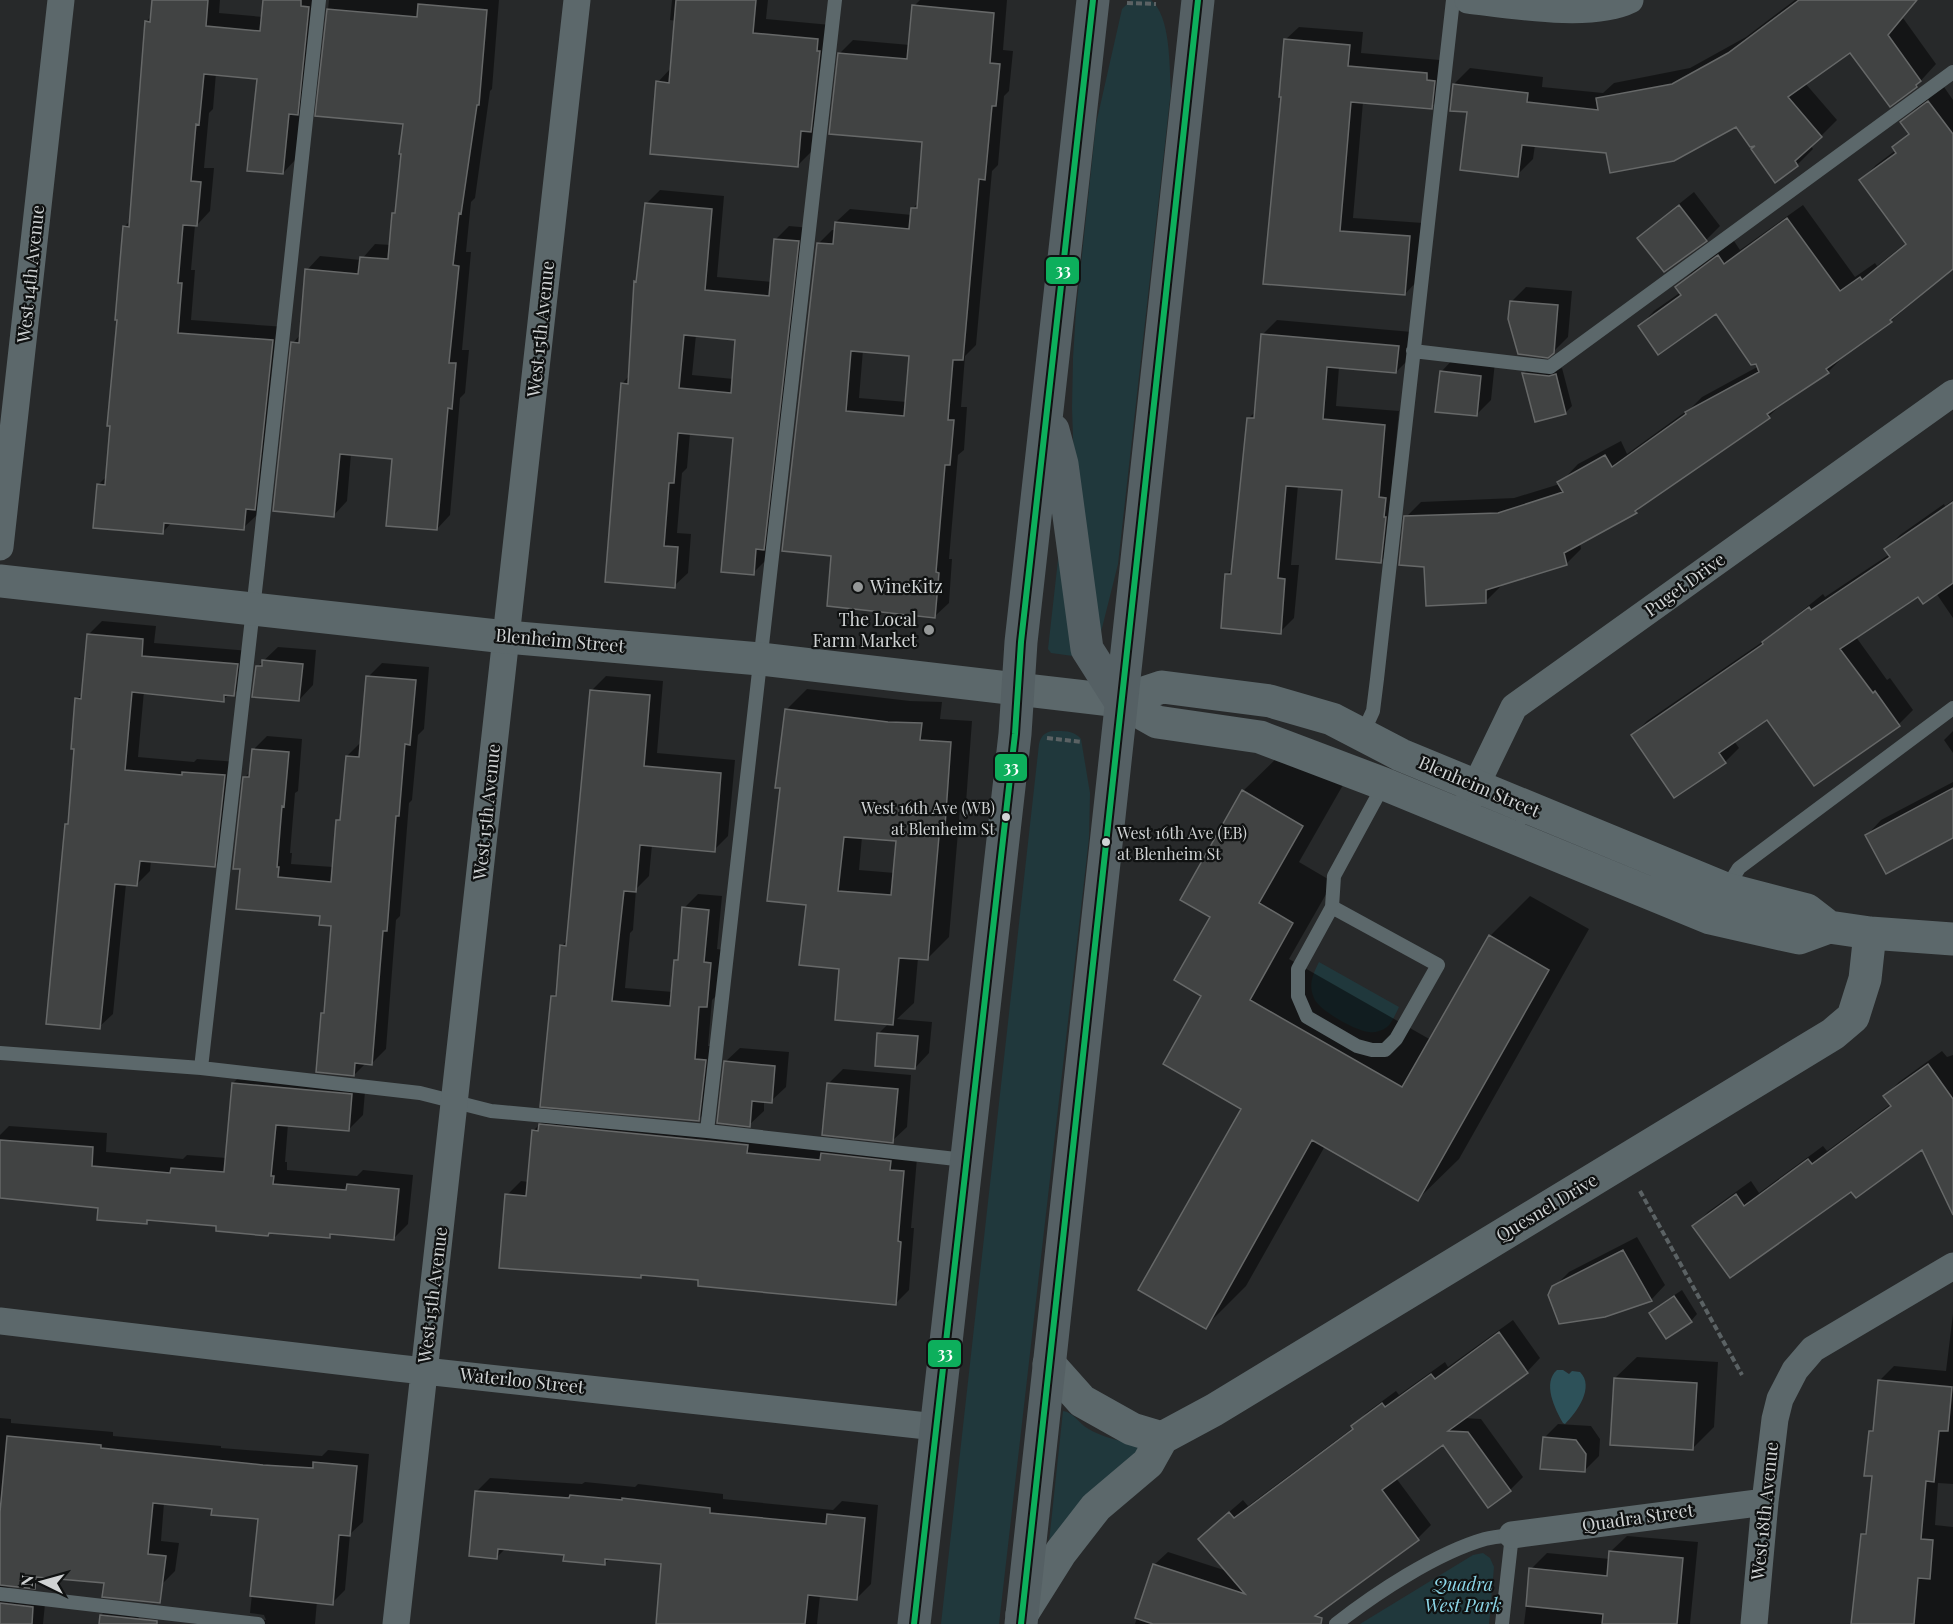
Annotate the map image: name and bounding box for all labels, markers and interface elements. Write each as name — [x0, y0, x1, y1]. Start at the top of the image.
street label: West 14th Avenue — [11, 204, 49, 345]
line badge: 33 — [1045, 256, 1080, 285]
text: 33 — [1055, 259, 1071, 280]
street label: West 15th Avenue — [521, 260, 559, 399]
street label: Puget Drive — [1639, 547, 1729, 622]
place label: WineKitz — [869, 574, 943, 598]
marker: WineKitz — [851, 580, 865, 594]
place label: The Local Farm Market — [812, 607, 918, 652]
street label: Blenheim Street — [494, 622, 626, 658]
marker: The Local Farm Market — [922, 623, 936, 637]
street label: West 15th Avenue — [467, 743, 505, 882]
street label: Blenheim Street — [1415, 750, 1544, 823]
line badge: 33 — [994, 753, 1028, 782]
text: 33 — [1003, 756, 1019, 777]
place label: West 16th Ave (WB) at Blenheim St — [860, 797, 995, 839]
marker: West 16th Ave (WB) at Blenheim St — [1000, 811, 1012, 823]
place label: West 16th Ave (EB) at Blenheim St — [1116, 822, 1247, 864]
marker: West 16th Ave (EB) at Blenheim St — [1100, 836, 1112, 848]
street label: Quesnel Drive — [1491, 1167, 1602, 1247]
street label: West 15th Avenue — [412, 1225, 452, 1365]
line badge: 33 — [927, 1339, 962, 1368]
text: 33 — [937, 1342, 953, 1363]
street label: Waterloo Street — [458, 1361, 586, 1399]
street label: West 18th Avenue — [1745, 1441, 1783, 1582]
street label: Quadra Street — [1580, 1497, 1696, 1537]
north arrow — [12, 1552, 72, 1612]
park label: Quadra West Park — [1424, 1572, 1502, 1617]
text: N — [16, 1574, 38, 1587]

